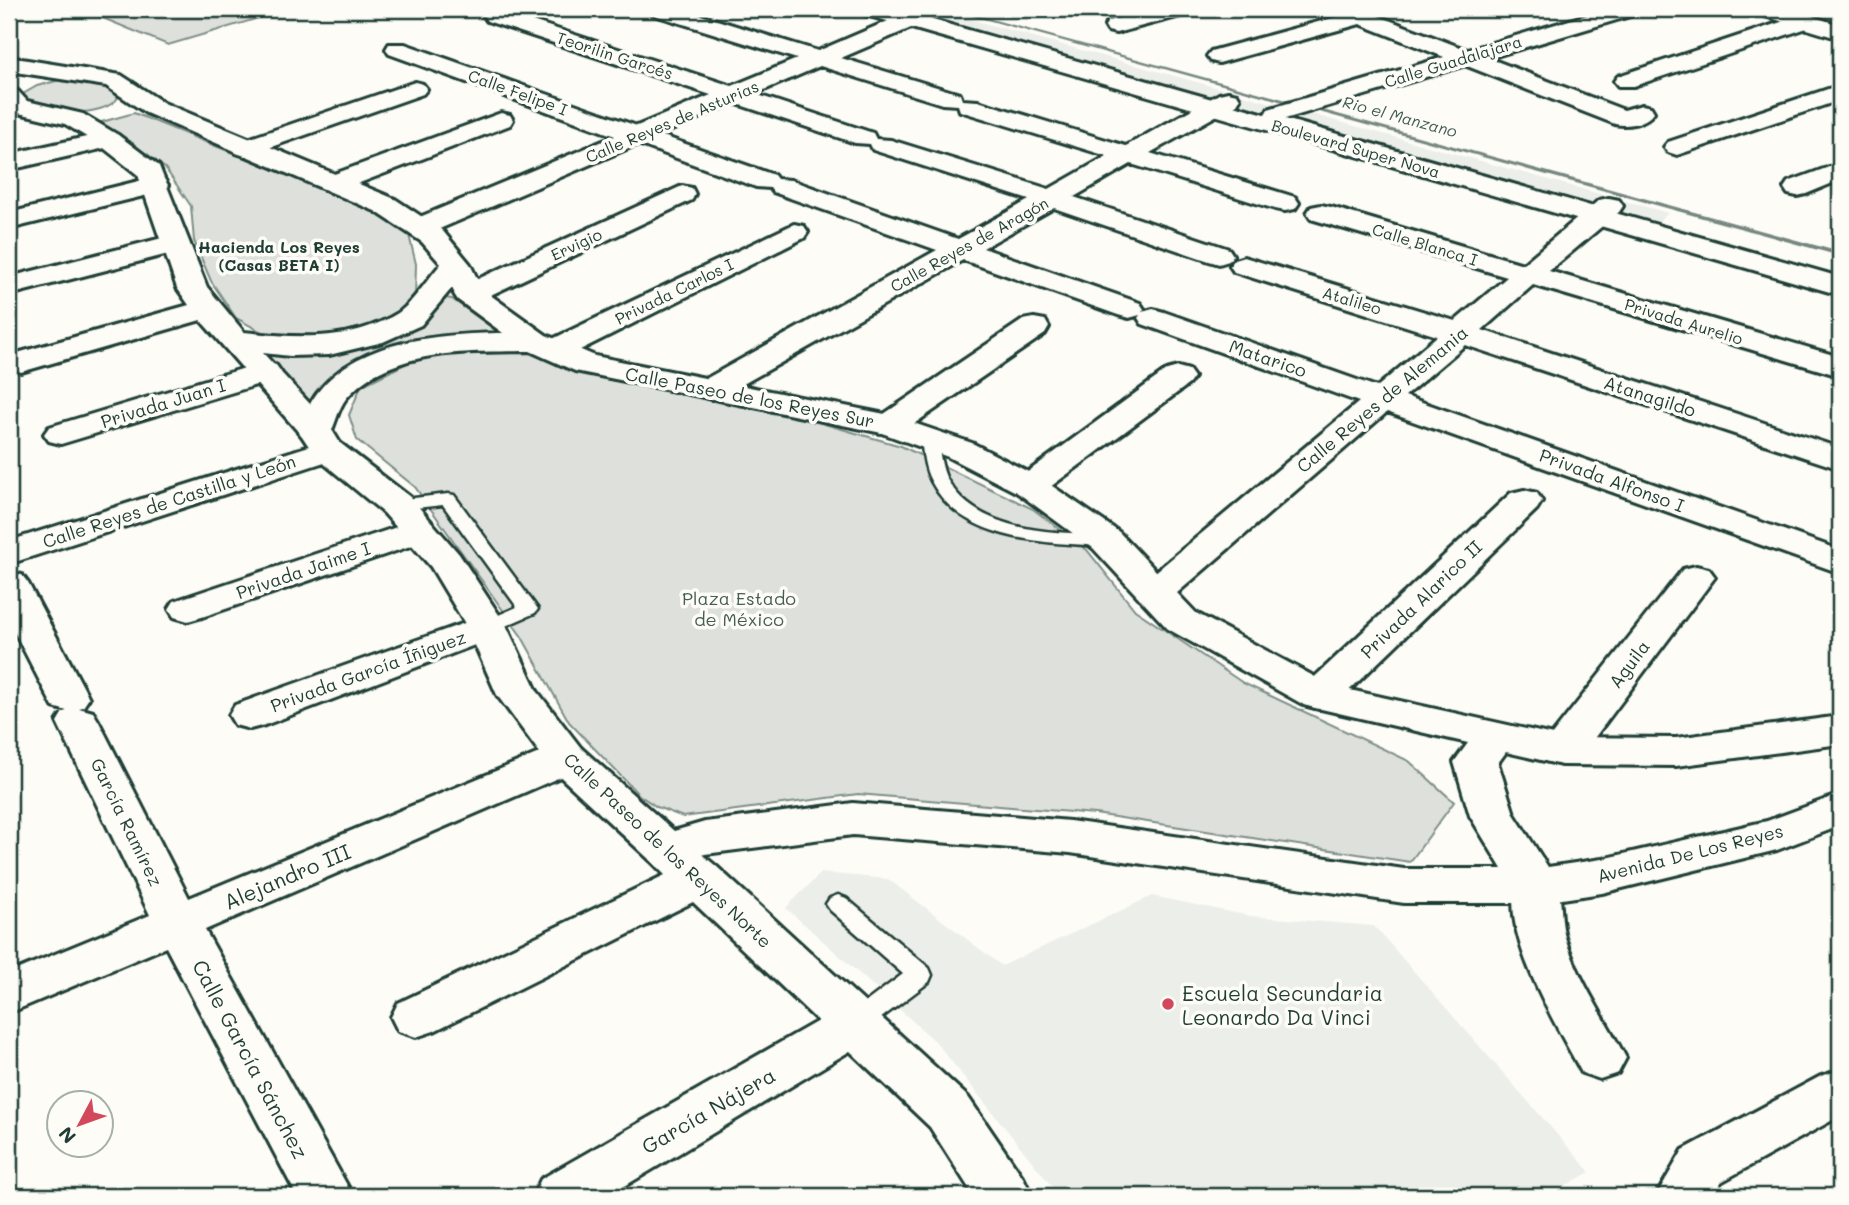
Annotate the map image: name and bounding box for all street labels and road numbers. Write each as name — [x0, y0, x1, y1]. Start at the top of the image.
street label: Teorilin Garcés — [554, 26, 676, 84]
street label: Calle Guadalajara — [1382, 30, 1524, 92]
street label: Calle Felipe I — [465, 64, 571, 120]
street label: Calle Reyes de Asturias — [582, 75, 762, 167]
street label: Boulevard Super Nova — [1269, 114, 1443, 182]
street label: Calle Reyes de Aragón — [886, 192, 1052, 296]
street label: Calle Blanca I — [1370, 218, 1480, 270]
street label: Ervigio — [547, 223, 605, 265]
street label: Privada Carlos I — [611, 253, 737, 329]
street label: Atalileo — [1320, 281, 1384, 319]
street label: Privada Aurelio — [1622, 293, 1746, 349]
street label: Calle Reyes de Alemania — [1291, 320, 1473, 478]
street label: Matarico — [1226, 334, 1310, 383]
street label: Calle Paseo de los Reyes Sur — [623, 361, 877, 433]
street label: Atanagildo — [1601, 370, 1699, 422]
street label: Privada Juan I — [98, 373, 228, 433]
street label: Privada Alfonso I — [1536, 443, 1688, 517]
street label: Calle Reyes de Castilla y León — [39, 449, 299, 553]
street label: Privada Alarico II — [1355, 535, 1487, 663]
street label: Privada Jaime I — [233, 536, 373, 604]
street label: Privada García Íñiguez — [267, 624, 469, 718]
street label: Aguila — [1603, 635, 1655, 693]
street label: Calle Paseo de los Reyes Norte — [559, 747, 777, 953]
street label: García Ramírez — [86, 754, 168, 890]
street label: Avenida De Los Reyes — [1594, 818, 1786, 888]
street label: Alejandro III — [219, 837, 355, 915]
street label: Calle García Sánchez — [187, 955, 315, 1163]
street label: García Nájera — [636, 1061, 780, 1159]

